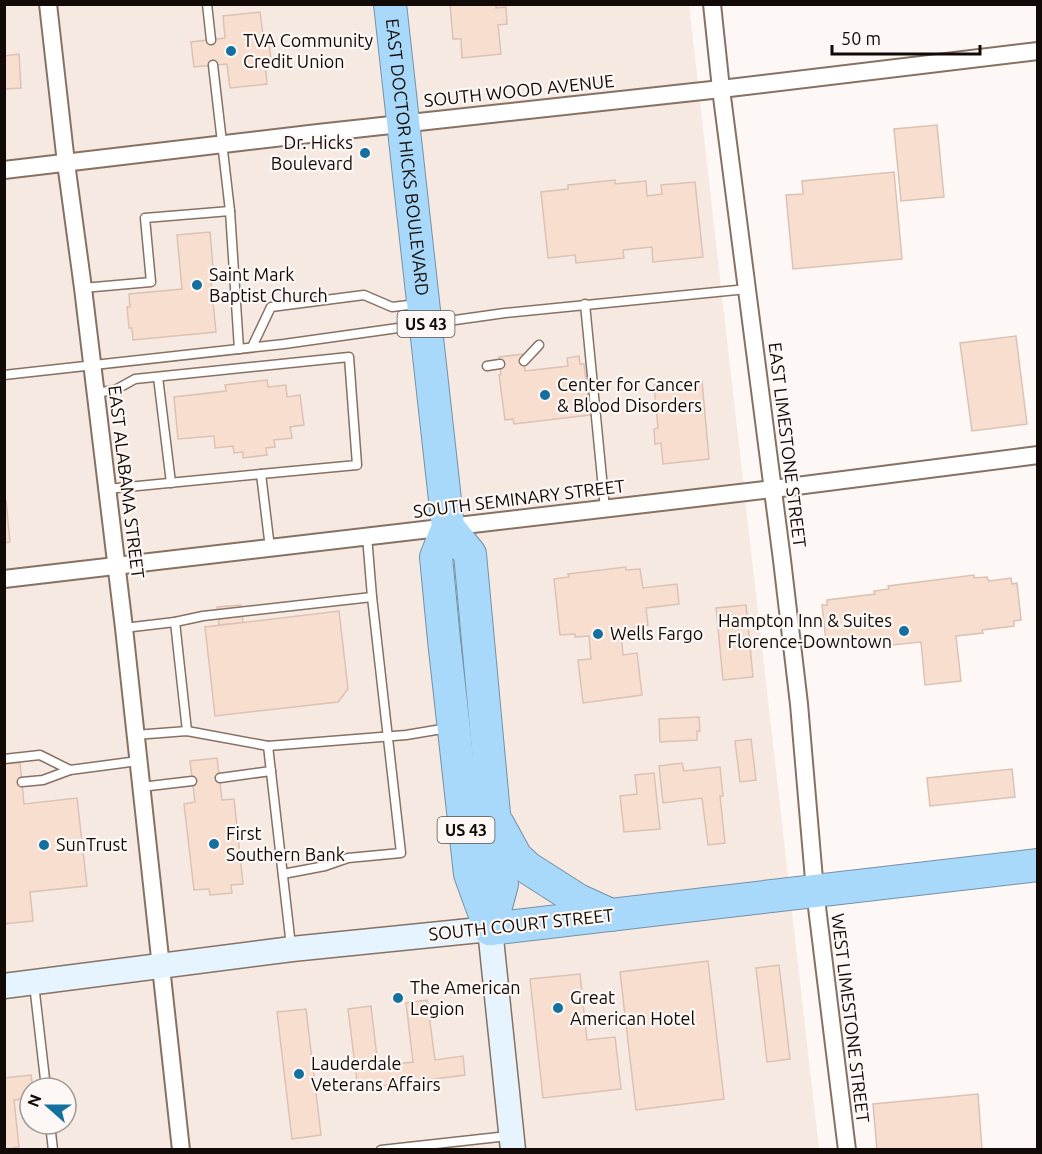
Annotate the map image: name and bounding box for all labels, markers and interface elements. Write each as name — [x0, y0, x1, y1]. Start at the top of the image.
street label: EAST DOCTOR HICKS BOULEVARD — [383, 17, 433, 297]
scale bar — [832, 18, 980, 56]
text: 50 m — [841, 28, 881, 48]
place label: TVA Community Credit Union — [243, 30, 373, 71]
marker: TVA Community Credit Union — [224, 44, 238, 58]
street label: SOUTH WOOD AVENUE — [423, 70, 615, 110]
place label: Dr. Hicks Boulevard — [271, 132, 353, 173]
marker: Dr. Hicks Boulevard — [358, 146, 372, 160]
place label: Saint Mark Baptist Church — [209, 264, 328, 305]
marker: Saint Mark Baptist Church — [190, 278, 204, 292]
road number: US 43 — [398, 311, 454, 337]
street label: EAST LIMESTONE STREET — [765, 341, 810, 549]
place label: Center for Cancer & Blood Disorders — [557, 374, 702, 415]
street label: EAST ALABAMA STREET — [105, 384, 149, 580]
marker: Center for Cancer & Blood Disorders — [538, 388, 552, 402]
street label: SOUTH SEMINARY STREET — [412, 475, 626, 521]
place label: Hampton Inn & Suites Florence-Downtown — [718, 610, 892, 651]
place label: Wells Fargo — [610, 623, 703, 643]
marker: Hampton Inn & Suites Florence-Downtown — [897, 624, 911, 638]
marker: Wells Fargo — [591, 627, 605, 641]
road number: US 43 — [438, 817, 494, 843]
place label: First Southern Bank — [226, 823, 345, 864]
place label: SunTrust — [56, 834, 127, 854]
marker: First Southern Bank — [207, 837, 221, 851]
marker: SunTrust — [37, 838, 51, 852]
street label: SOUTH COURT STREET — [428, 904, 614, 944]
street label: WEST LIMESTONE STREET — [828, 912, 874, 1124]
place label: The American Legion — [410, 977, 521, 1018]
place label: Great American Hotel — [570, 987, 695, 1028]
marker: The American Legion — [391, 991, 405, 1005]
marker: Great American Hotel — [551, 1001, 565, 1015]
place label: Lauderdale Veterans Affairs — [311, 1053, 441, 1094]
marker: Lauderdale Veterans Affairs — [292, 1067, 306, 1081]
north arrow — [18, 1076, 78, 1136]
text: N — [23, 1092, 45, 1109]

